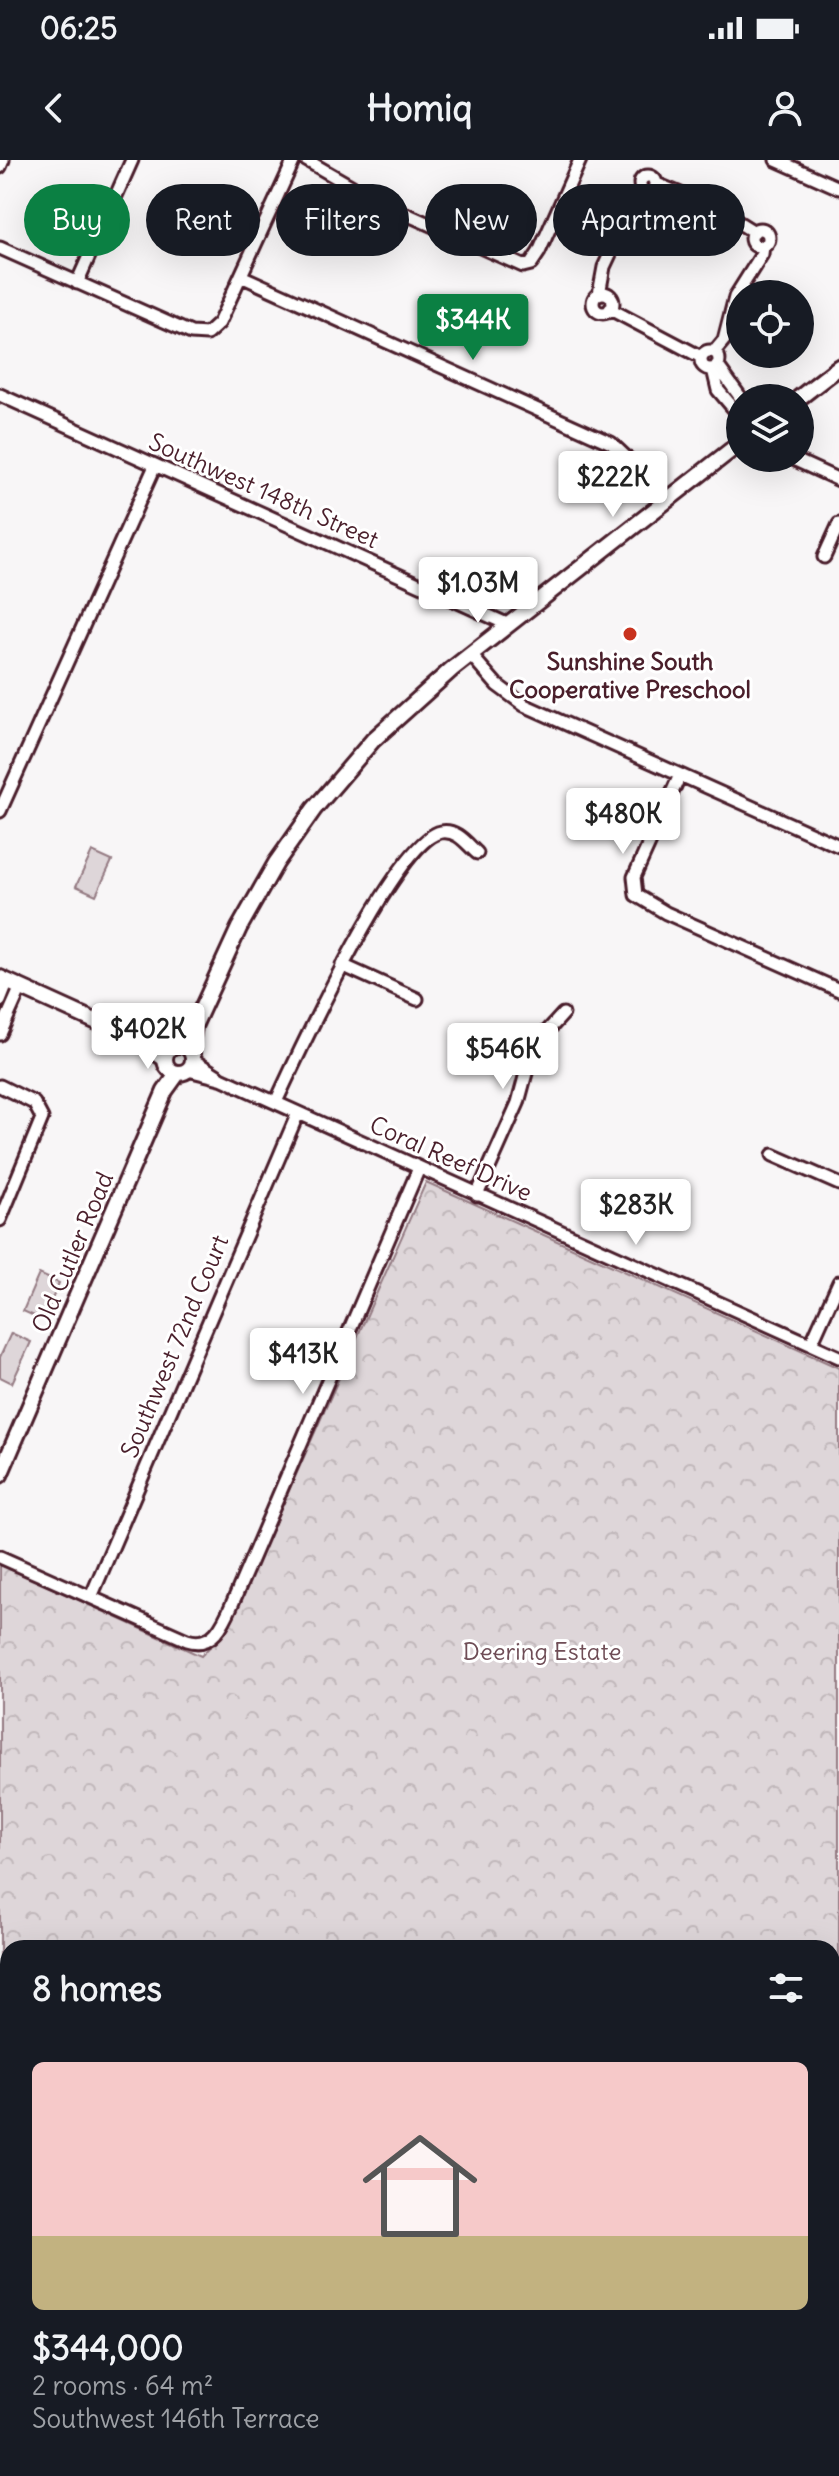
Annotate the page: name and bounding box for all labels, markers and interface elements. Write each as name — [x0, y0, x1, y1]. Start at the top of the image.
text: 06:25 — [40, 9, 118, 47]
icon: back — [32, 86, 76, 130]
text: Homiq — [367, 86, 472, 131]
icon: person — [763, 86, 807, 130]
chip: Buy — [24, 184, 130, 256]
chip: Rent — [146, 184, 260, 256]
chip: Filters — [276, 184, 409, 256]
chip: New — [425, 184, 537, 256]
chip: Apartment — [553, 184, 745, 256]
map controls — [726, 280, 814, 472]
button: locate — [726, 280, 814, 368]
pin: $344K — [417, 294, 529, 362]
text: $344K — [435, 303, 511, 336]
button: layers — [726, 384, 814, 472]
street label: Southwest 148th Street — [145, 426, 383, 554]
pin: $222K — [557, 451, 669, 519]
text: $222K — [576, 460, 650, 493]
pin: $1.03M — [413, 557, 543, 625]
text: $1.03M — [437, 566, 519, 599]
marker: Sunshine South Cooperative Preschool — [621, 625, 639, 643]
place label: Sunshine South Cooperative Preschool — [509, 646, 751, 704]
pin: $480K — [567, 788, 679, 856]
text: $480K — [584, 797, 662, 830]
pin: $402K — [92, 1003, 204, 1071]
text: $402K — [110, 1012, 186, 1045]
pin: $546K — [447, 1023, 559, 1091]
text: $546K — [465, 1032, 541, 1065]
street label: Coral Reef Drive — [365, 1109, 537, 1207]
street label: Old Cutler Road — [25, 1167, 119, 1337]
pin: $283K — [580, 1179, 692, 1247]
text: $283K — [599, 1188, 673, 1221]
street label: Southwest 72nd Court — [114, 1230, 234, 1462]
pin: $413K — [247, 1328, 359, 1396]
text: $413K — [268, 1337, 338, 1370]
park label: Deering Estate — [463, 1636, 621, 1666]
icon: filters — [764, 1966, 808, 2010]
text: 8 homes — [32, 1967, 162, 2010]
icon: home — [348, 2114, 492, 2258]
text: $344,000 — [32, 2326, 184, 2369]
text: 2 rooms · 64 m² — [32, 2369, 214, 2402]
text: Southwest 146th Terrace — [32, 2402, 320, 2435]

